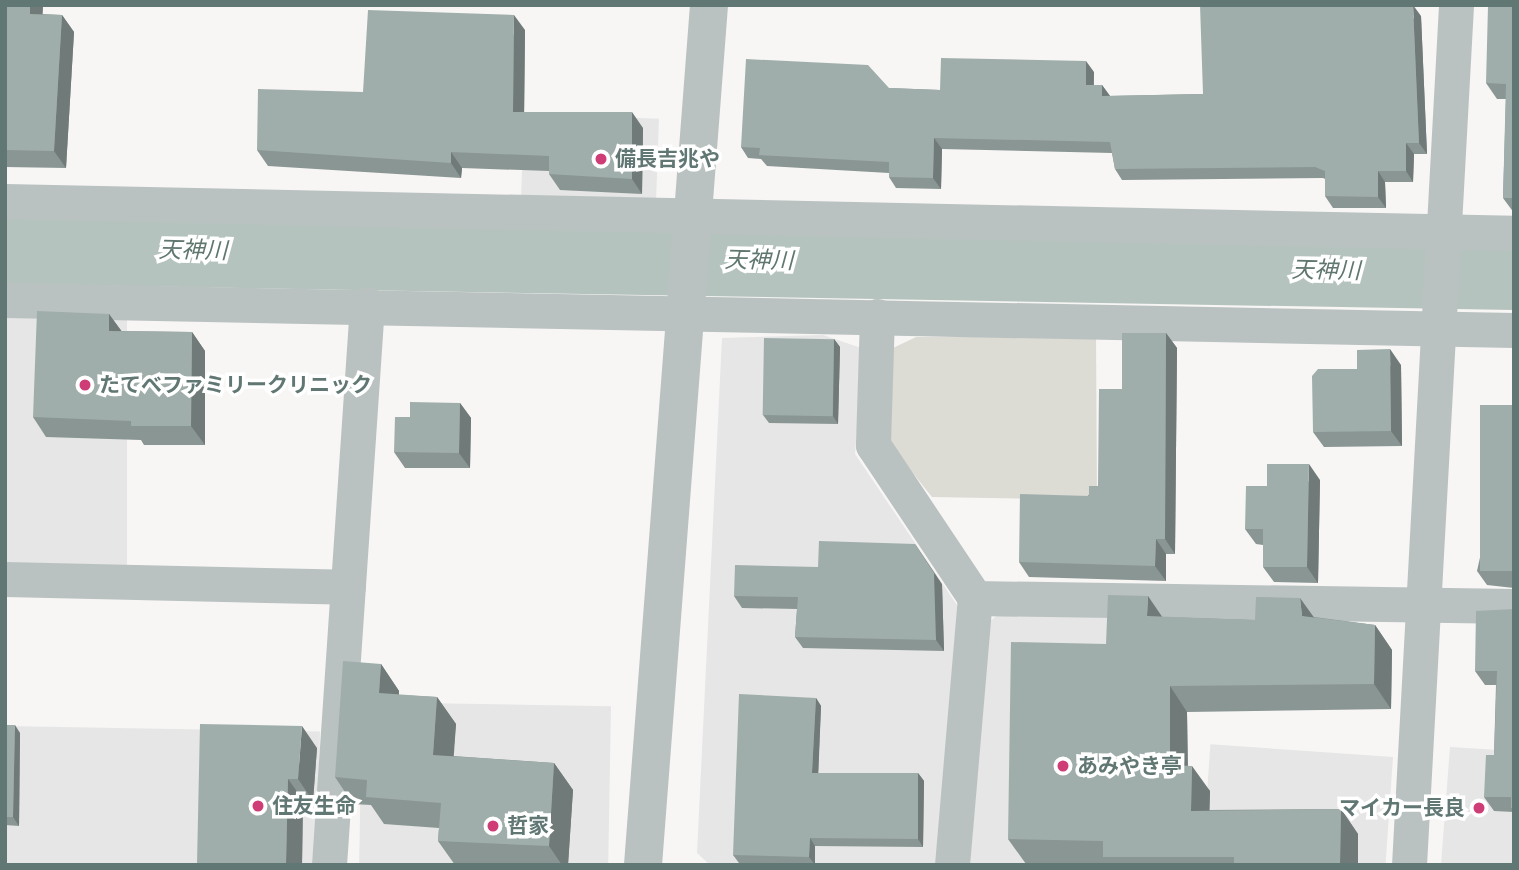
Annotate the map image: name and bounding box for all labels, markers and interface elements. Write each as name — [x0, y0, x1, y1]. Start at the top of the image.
place label: 備長吉兆や — [615, 146, 720, 172]
marker: 備長吉兆や — [593, 151, 609, 167]
water label: 天神川 — [158, 236, 228, 264]
water label: 天神川 — [724, 246, 794, 274]
water label: 天神川 — [1291, 256, 1361, 284]
place label: たてべファミリークリニック — [99, 372, 372, 398]
marker: たてべファミリークリニック — [77, 377, 93, 393]
place label: あみやき亭 — [1077, 753, 1182, 779]
marker: あみやき亭 — [1055, 758, 1071, 774]
place label: 住友生命 — [272, 793, 356, 819]
place label: マイカー長良 — [1339, 795, 1465, 821]
marker: 住友生命 — [250, 798, 266, 814]
marker: マイカー長良 — [1471, 800, 1487, 816]
place label: 哲家 — [507, 813, 549, 839]
marker: 哲家 — [485, 818, 501, 834]

